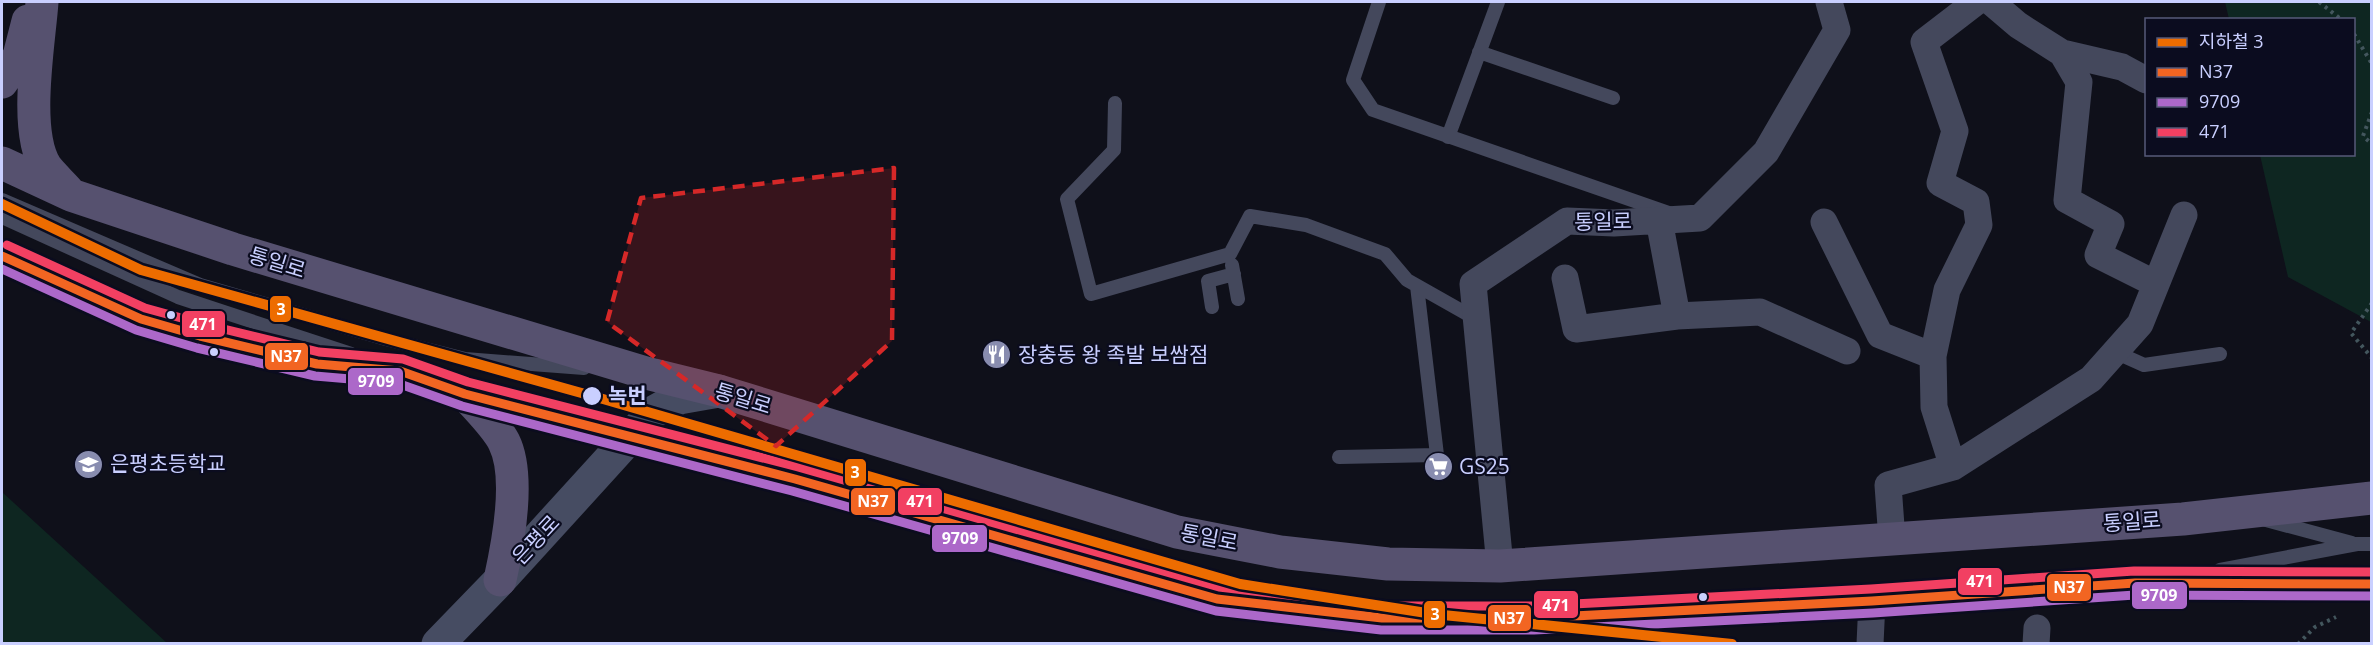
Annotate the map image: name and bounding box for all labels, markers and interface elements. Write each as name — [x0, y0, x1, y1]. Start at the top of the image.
legend — [2145, 18, 2355, 156]
text: 지하철 3 — [2199, 29, 2264, 53]
text: N37 — [2199, 59, 2233, 83]
text: 9709 — [2199, 89, 2240, 113]
text: 471 — [2199, 119, 2230, 143]
street label: 통일로 — [1574, 206, 1632, 236]
street label: 통일로 — [245, 240, 309, 284]
line badge: 3 — [269, 295, 292, 323]
text: 3 — [276, 298, 286, 320]
unlabelled marker — [165, 309, 177, 321]
line badge: 471 — [181, 310, 226, 338]
text: 471 — [189, 313, 217, 335]
restaurant icon: 장충동 왕 족발 보쌈점 — [981, 339, 1013, 371]
place label: 장충동 왕 족발 보쌈점 — [1018, 340, 1208, 368]
line badge: N37 — [264, 342, 309, 371]
text: N37 — [270, 345, 302, 367]
unlabelled marker — [208, 346, 220, 358]
line badge: 9709 — [347, 367, 404, 396]
text: 9709 — [358, 370, 394, 392]
street label: 통일로 — [711, 376, 775, 420]
place label: 녹번 — [608, 381, 647, 409]
marker: 녹번 — [581, 385, 603, 407]
school or university icon: 은평초등학교 — [73, 448, 105, 480]
place label: 은평초등학교 — [110, 449, 226, 477]
supermarket icon: GS25 — [1422, 451, 1454, 483]
place label: GS25 — [1459, 452, 1510, 480]
line badge: 3 — [844, 458, 867, 487]
text: 3 — [850, 461, 860, 483]
line badge: N37 — [850, 487, 896, 516]
line badge: 471 — [897, 487, 943, 516]
text: N37 — [857, 490, 889, 512]
text: 471 — [906, 490, 934, 512]
street label: 통일로 — [2102, 505, 2162, 537]
street label: 은평로 — [505, 509, 565, 570]
street label: 통일로 — [1178, 518, 1240, 556]
line badge: 9709 — [931, 524, 988, 553]
text: 9709 — [942, 527, 978, 549]
line badge: 471 — [1957, 567, 2003, 596]
text: 471 — [1966, 570, 1994, 592]
line badge: N37 — [2046, 573, 2092, 602]
text: N37 — [2053, 576, 2085, 598]
line badge: 9709 — [2131, 581, 2188, 610]
text: 9709 — [2141, 584, 2177, 606]
line badge: 471 — [1533, 590, 1579, 619]
unlabelled marker — [1697, 591, 1709, 603]
text: 471 — [1542, 594, 1570, 616]
line badge: 3 — [1423, 600, 1446, 629]
text: 3 — [1430, 603, 1440, 625]
line badge: N37 — [1487, 604, 1532, 632]
text: N37 — [1493, 607, 1525, 629]

